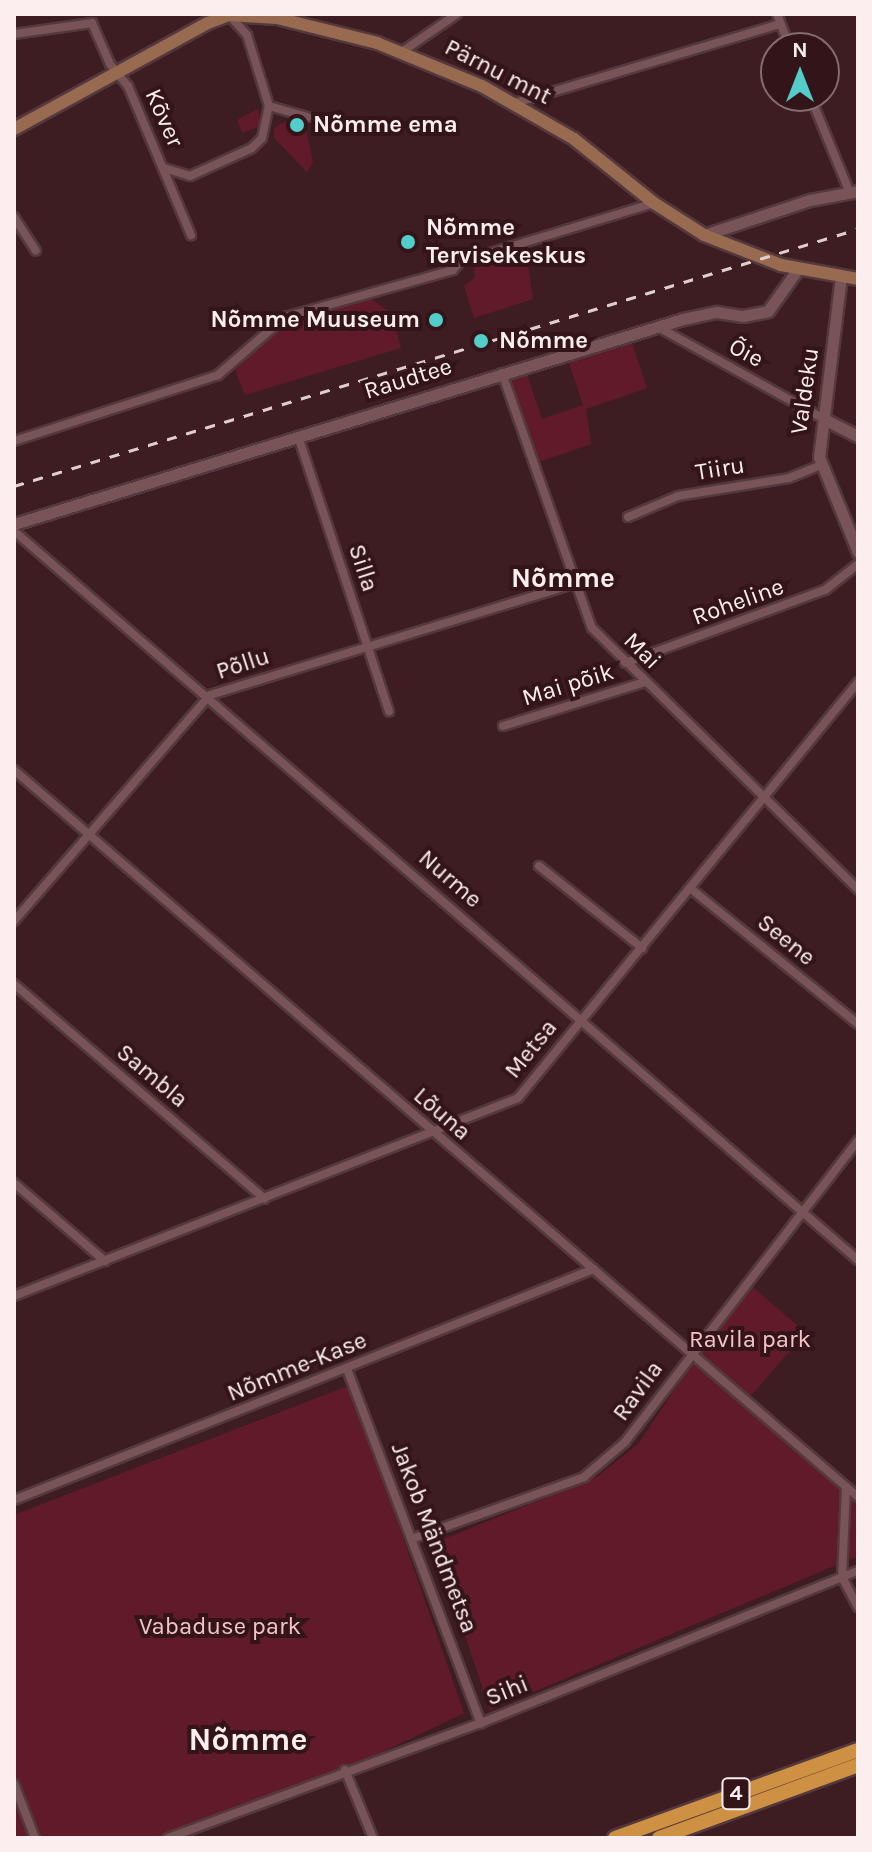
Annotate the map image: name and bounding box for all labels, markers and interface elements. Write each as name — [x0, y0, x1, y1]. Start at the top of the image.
north arrow — [760, 32, 840, 112]
street label: Pärnu mnt — [440, 33, 556, 111]
text: N — [792, 37, 808, 63]
street label: Kõver — [138, 84, 190, 152]
place label: Nõmme ema — [313, 111, 458, 139]
marker: Nõmme ema — [288, 116, 306, 134]
place label: Nõmme Tervisekeskus — [426, 214, 586, 270]
marker: Nõmme Tervisekeskus — [397, 231, 419, 253]
place label: Nõmme Muuseum — [211, 306, 420, 334]
marker: Nõmme Muuseum — [427, 311, 445, 329]
place label: Nõmme — [499, 327, 588, 355]
marker: Nõmme — [470, 330, 492, 352]
street label: Õie — [724, 332, 768, 374]
street label: Valdeku — [785, 346, 825, 436]
street label: Raudtee — [361, 352, 455, 406]
street label: Tiiru — [693, 451, 747, 487]
street label: Silla — [342, 541, 384, 595]
district label: Nõmme — [511, 561, 615, 595]
street label: Roheline — [688, 572, 788, 632]
street label: Mai — [617, 626, 667, 676]
street label: Põllu — [213, 642, 273, 686]
street label: Mai põik — [519, 657, 617, 713]
street label: Nurme — [412, 844, 488, 914]
street label: Seene — [751, 908, 821, 972]
street label: Metsa — [499, 1014, 563, 1084]
street label: Sambla — [110, 1038, 194, 1114]
street label: Lõuna — [407, 1081, 477, 1147]
street label: Nõmme-Kase — [223, 1326, 371, 1408]
park label: Ravila park — [689, 1326, 811, 1354]
street label: Ravila — [607, 1355, 669, 1427]
street label: Jakob Mändmetsa — [384, 1439, 484, 1637]
park label: Vabaduse park — [139, 1613, 301, 1641]
street label: Sihi — [482, 1670, 532, 1712]
district label: Nõmme — [189, 1721, 307, 1759]
road number: 4 — [720, 1776, 752, 1812]

